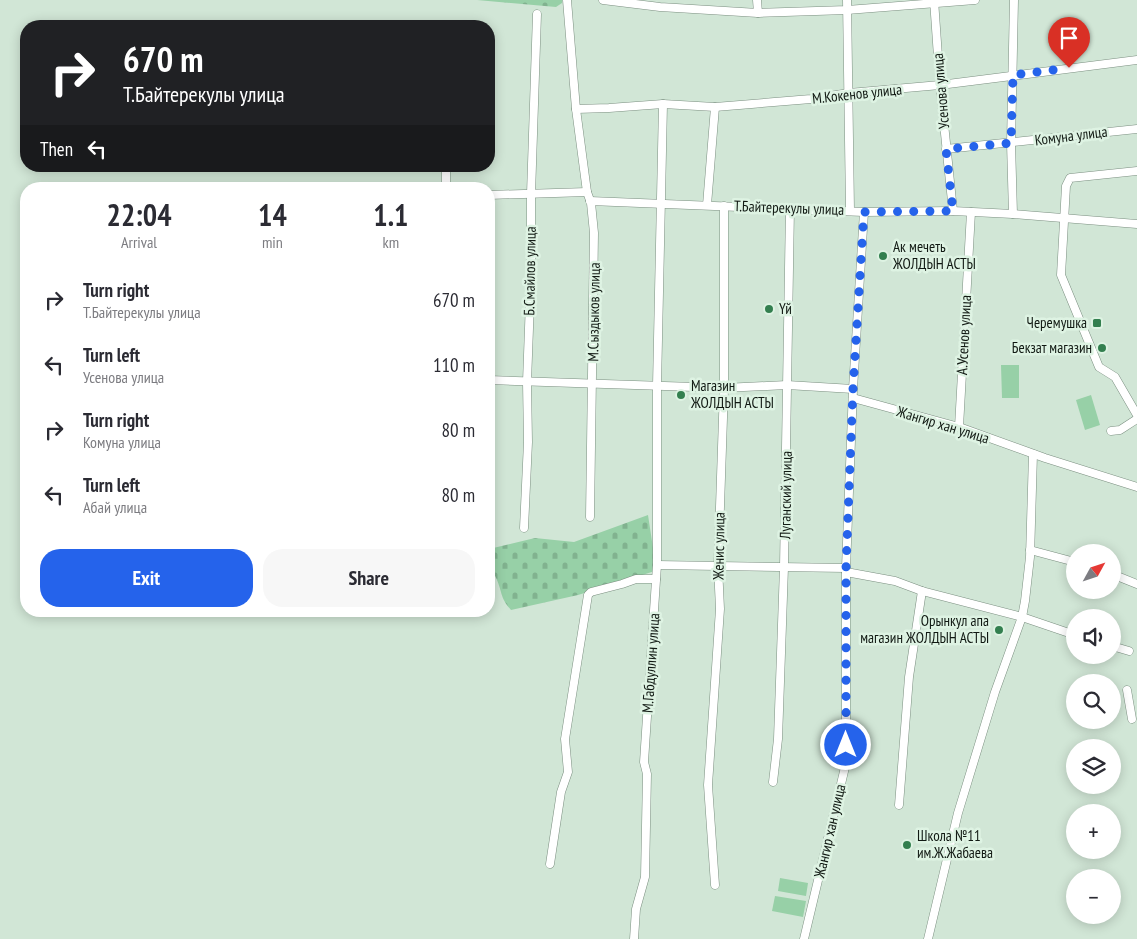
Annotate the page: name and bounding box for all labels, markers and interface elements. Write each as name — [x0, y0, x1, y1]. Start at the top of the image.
pin — [1048, 17, 1090, 68]
icon: arrive — [1055, 24, 1083, 52]
text: 670 m — [123, 36, 204, 82]
icon: right — [40, 40, 105, 105]
street label: Усенова улица — [928, 52, 953, 130]
street label: М.Кокенов улица — [811, 79, 903, 108]
text: Т.Байтерекулы улица — [123, 80, 285, 108]
street label: Комуна улица — [1034, 122, 1108, 149]
icon: left — [83, 135, 111, 163]
text: Then — [40, 137, 73, 161]
text: 22:04 — [107, 195, 171, 234]
text: 14 — [258, 195, 287, 234]
text: 1.1 — [373, 195, 408, 234]
street label: Т.Байтерекулы улица — [734, 196, 844, 219]
street label: Б.Смайлов улица — [519, 226, 540, 316]
text: Arrival — [121, 232, 157, 252]
text: min — [262, 232, 283, 252]
text: km — [383, 232, 399, 252]
place label: Ак мечеть ЖОЛДЫН АСТЫ — [892, 237, 976, 273]
marker: Ак мечеть ЖОЛДЫН АСТЫ — [877, 250, 889, 262]
street label: М.Сыздыков улица — [583, 262, 604, 362]
text: Turn right — [83, 278, 149, 302]
icon: right — [40, 286, 68, 314]
text: 670 m — [433, 288, 475, 312]
street label: А.Усенов улица — [952, 295, 975, 375]
place label: Үй — [779, 299, 792, 318]
text: Т.Байтерекулы улица — [83, 302, 201, 322]
marker: Үй — [763, 303, 775, 315]
place label: Черемушка — [1027, 313, 1087, 332]
marker: Черемушка — [1091, 317, 1103, 329]
place label: Бекзат магазин — [1012, 338, 1092, 357]
marker: Бекзат магазин — [1096, 342, 1108, 354]
text: Turn left — [83, 343, 140, 367]
icon: left — [40, 351, 68, 379]
text: 110 m — [433, 353, 475, 377]
text: Усенова улица — [83, 367, 164, 387]
place label: Магазин ЖОЛДЫН АСТЫ — [690, 376, 774, 412]
marker: Магазин ЖОЛДЫН АСТЫ — [675, 389, 687, 401]
street label: Жангир хан улица — [894, 401, 992, 448]
text: Turn right — [83, 408, 149, 432]
icon: right — [40, 416, 68, 444]
text: 80 m — [442, 418, 475, 442]
text: Комуна улица — [83, 432, 161, 452]
street label: Луганский улица — [775, 451, 796, 540]
text: Turn left — [83, 473, 140, 497]
icon: left — [40, 481, 68, 509]
text: 80 m — [442, 483, 475, 507]
text: Абай улица — [83, 497, 147, 517]
street label: Женис улица — [708, 512, 729, 581]
north arrow — [1066, 544, 1121, 599]
map controls — [1066, 544, 1121, 924]
button: Exit — [40, 549, 253, 607]
button: Share — [263, 549, 475, 607]
button: sound — [1066, 609, 1121, 664]
place label: Орынкул апа магазин ЖОЛДЫН АСТЫ — [860, 611, 989, 647]
street label: М.Габдуллин улица — [638, 612, 663, 713]
marker: Орынкул апа магазин ЖОЛДЫН АСТЫ — [993, 624, 1005, 636]
button: search — [1066, 674, 1121, 729]
position arrow — [819, 718, 871, 770]
button: layers — [1066, 739, 1121, 794]
street label: Жангир хан улица — [809, 782, 850, 881]
button: + — [1066, 804, 1121, 859]
place label: Школа №11 им.Ж.Жабаева — [917, 826, 993, 862]
marker: Школа №11 им.Ж.Жабаева — [901, 839, 913, 851]
button: − — [1066, 869, 1121, 924]

